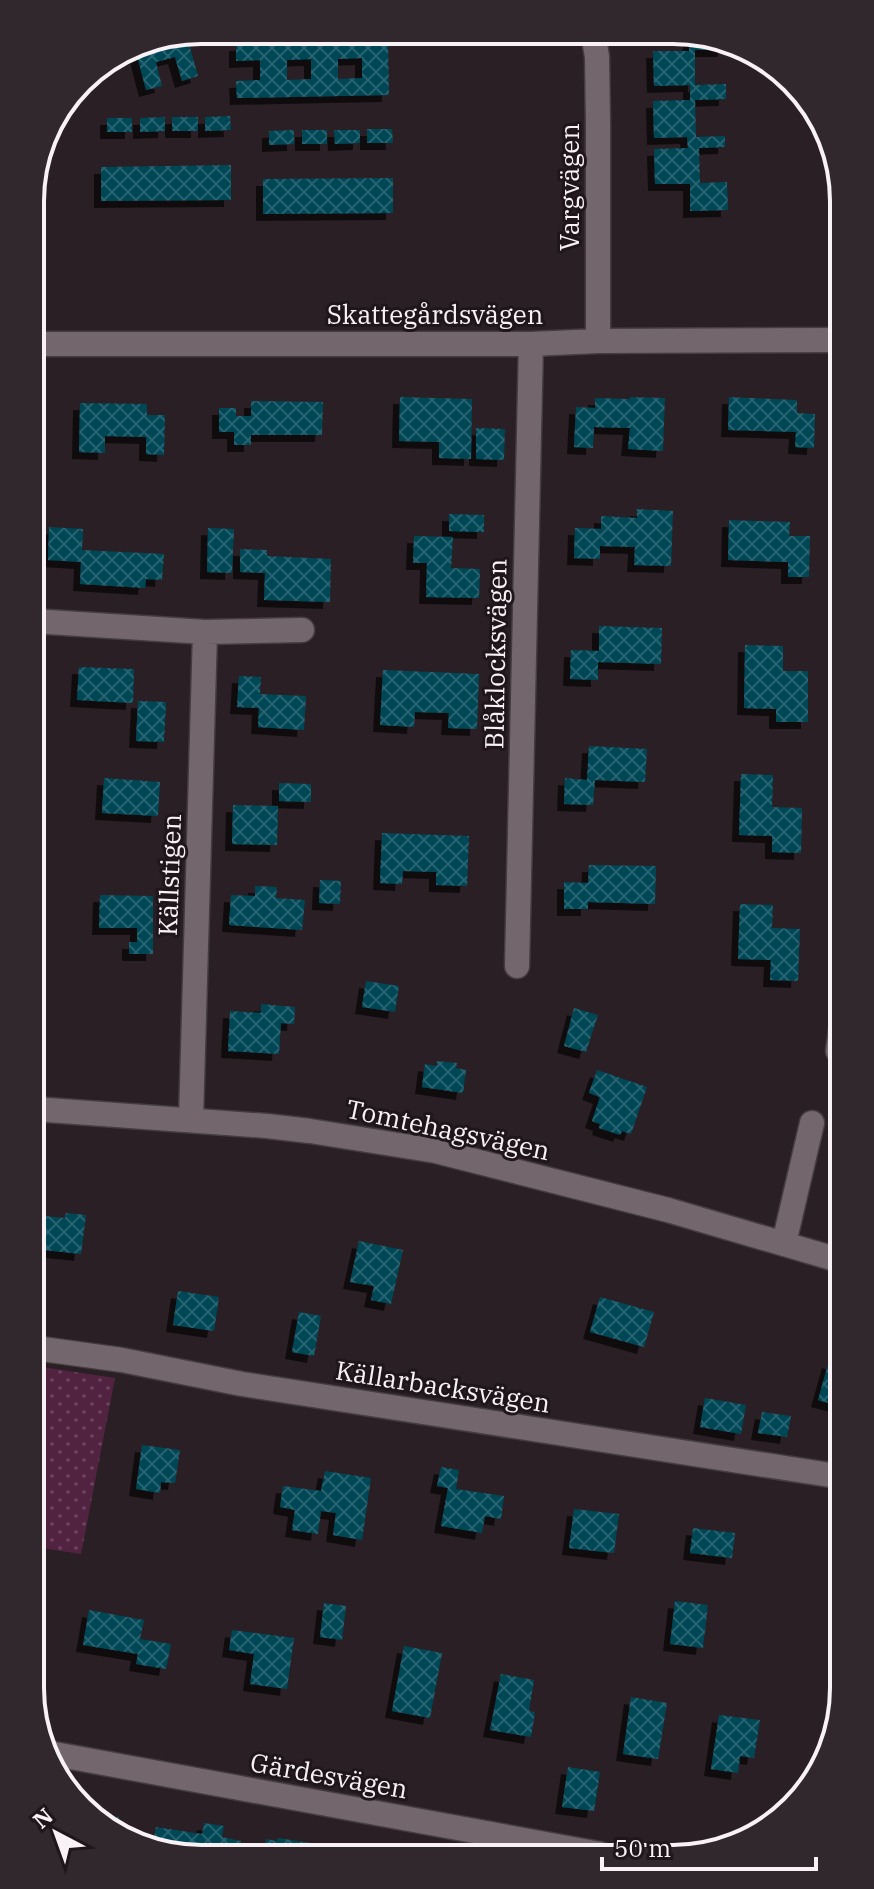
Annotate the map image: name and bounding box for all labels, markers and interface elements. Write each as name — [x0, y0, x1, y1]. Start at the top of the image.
street label: Vargvägen — [552, 123, 586, 251]
street label: Skattegårdsvägen — [327, 297, 543, 331]
street label: Blåklocksvägen — [476, 558, 514, 750]
street label: Källstigen — [150, 813, 188, 937]
street label: Tomtehagsvägen — [343, 1091, 553, 1167]
street label: Källarbacksvägen — [333, 1352, 553, 1420]
street label: Gärdesvägen — [248, 1744, 410, 1806]
north arrow — [16, 1793, 96, 1873]
text: N — [26, 1801, 59, 1834]
scale bar — [602, 1821, 816, 1871]
text: 50 m — [614, 1832, 671, 1864]

